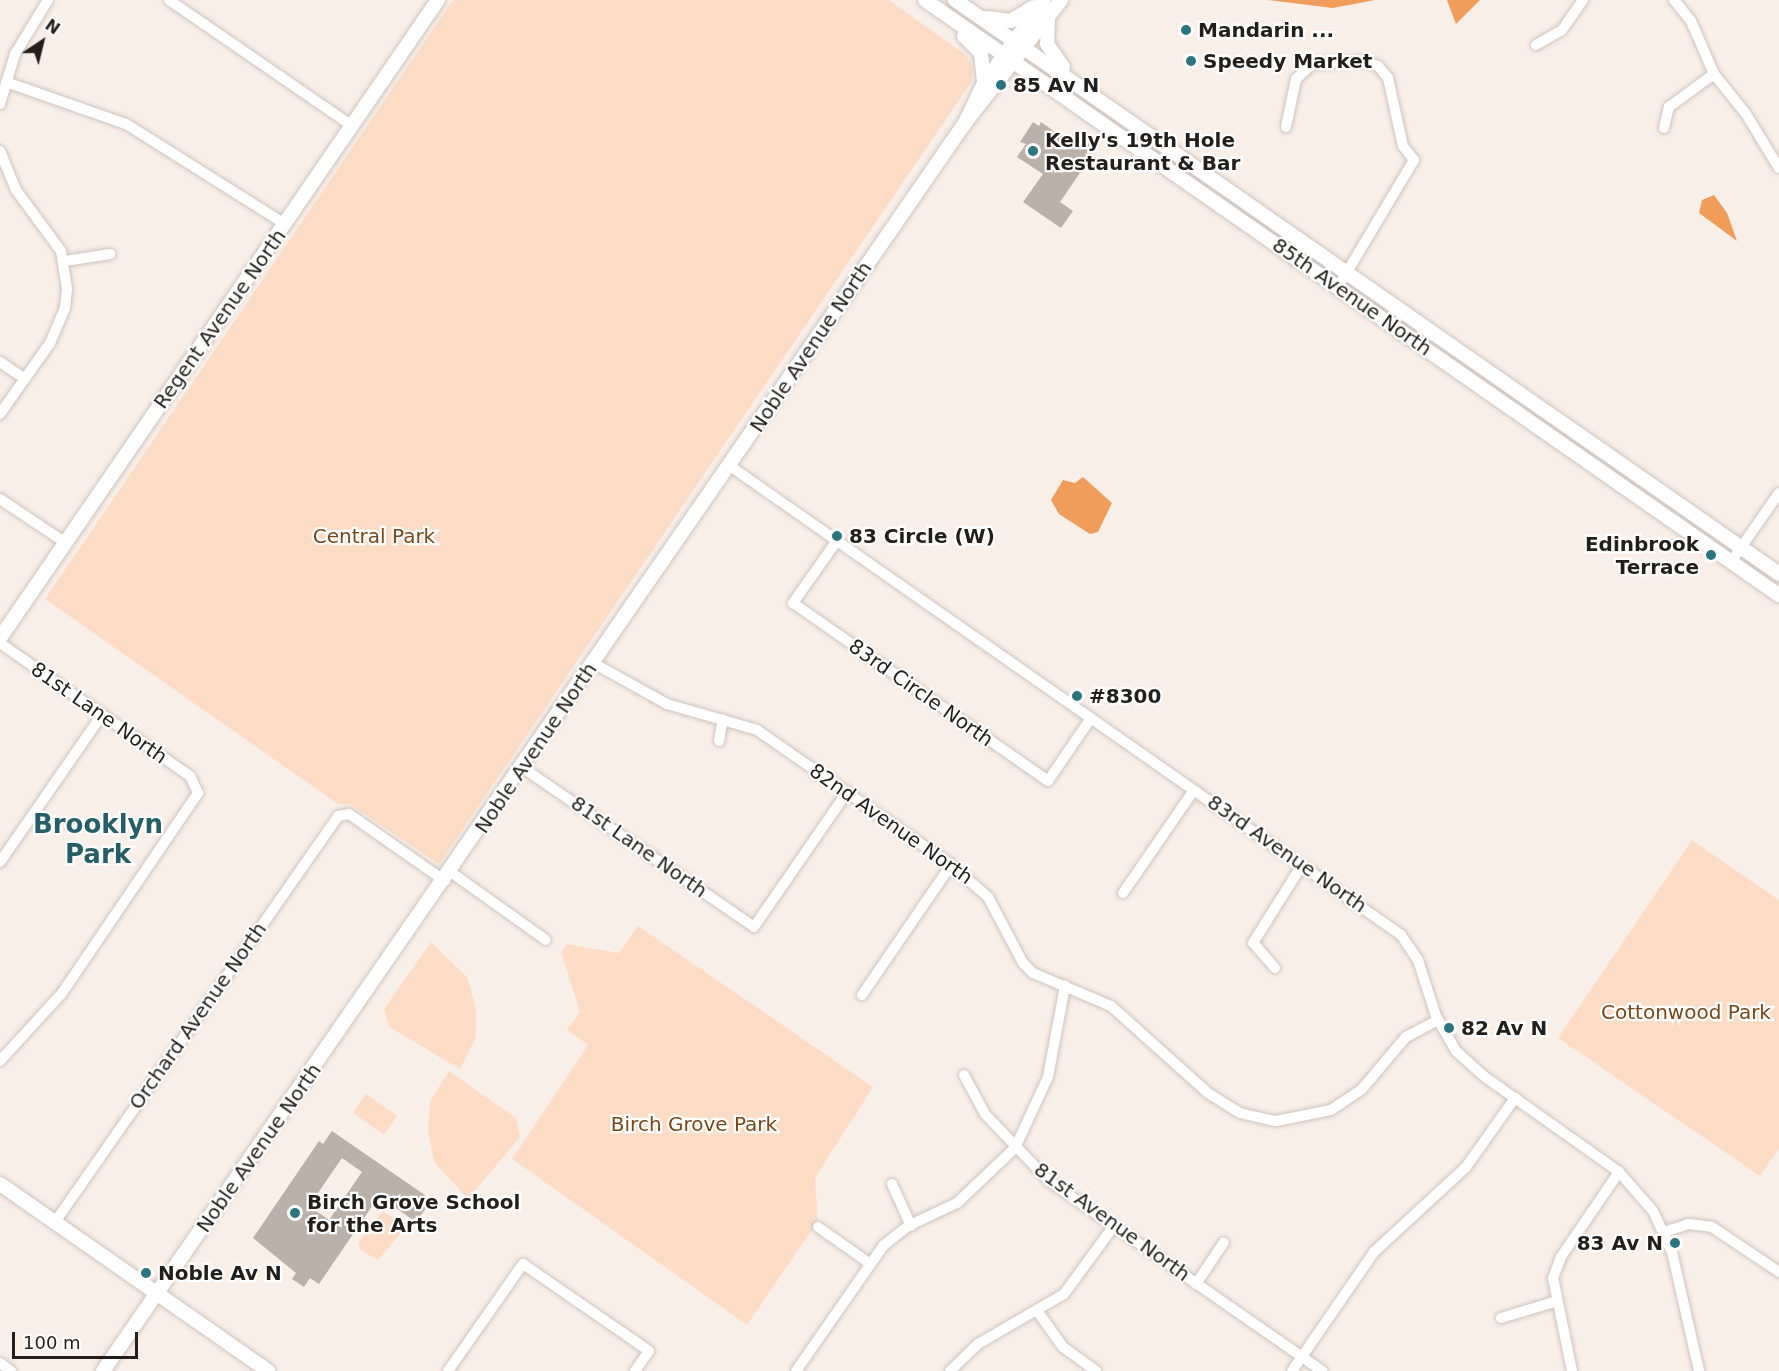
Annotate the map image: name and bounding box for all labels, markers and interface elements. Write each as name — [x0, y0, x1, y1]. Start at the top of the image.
north arrow — [12, 12, 72, 72]
text: N — [42, 15, 64, 38]
place label: Mandarin ... — [1198, 18, 1334, 42]
marker: Mandarin ... — [1179, 23, 1193, 37]
place label: Speedy Market — [1203, 49, 1372, 73]
marker: Speedy Market — [1184, 54, 1198, 68]
place label: 85 Av N — [1013, 73, 1099, 97]
marker: 85 Av N — [994, 78, 1008, 92]
place label: Kelly's 19th Hole Restaurant & Bar — [1045, 128, 1240, 175]
marker: Kelly's 19th Hole Restaurant & Bar — [1026, 144, 1040, 158]
street label: Regent Avenue North — [149, 225, 291, 413]
street label: 85th Avenue North — [1268, 233, 1436, 361]
street label: Noble Avenue North — [745, 257, 877, 437]
park label: Central Park — [313, 524, 435, 548]
place label: 83 Circle (W) — [849, 524, 995, 548]
marker: 83 Circle (W) — [830, 529, 844, 543]
place label: Edinbrook Terrace — [1585, 532, 1699, 579]
marker: Edinbrook Terrace — [1704, 548, 1718, 562]
street label: 83rd Circle North — [844, 634, 998, 752]
street label: 81st Lane North — [26, 657, 172, 769]
street label: Noble Avenue North — [470, 658, 602, 838]
place label: #8300 — [1089, 684, 1161, 708]
marker: #8300 — [1070, 689, 1084, 703]
street label: 82nd Avenue North — [805, 759, 977, 889]
street label: 83rd Avenue North — [1203, 790, 1371, 918]
street label: 81st Lane North — [566, 791, 712, 903]
district label: Brooklyn Park — [33, 809, 163, 870]
street label: Orchard Avenue North — [124, 918, 272, 1114]
park label: Cottonwood Park — [1601, 1000, 1771, 1024]
place label: 82 Av N — [1461, 1016, 1547, 1040]
marker: 82 Av N — [1442, 1021, 1456, 1035]
street label: Noble Avenue North — [192, 1059, 326, 1237]
park label: Birch Grove Park — [611, 1112, 777, 1136]
street label: 81st Avenue North — [1029, 1157, 1195, 1287]
place label: Birch Grove School for the Arts — [307, 1190, 520, 1237]
marker: Birch Grove School for the Arts — [288, 1206, 302, 1220]
place label: 83 Av N — [1577, 1231, 1663, 1255]
marker: 83 Av N — [1668, 1236, 1682, 1250]
place label: Noble Av N — [158, 1261, 282, 1285]
marker: Noble Av N — [139, 1266, 153, 1280]
scale bar — [15, 1320, 141, 1358]
text: 100 m — [23, 1332, 81, 1353]

